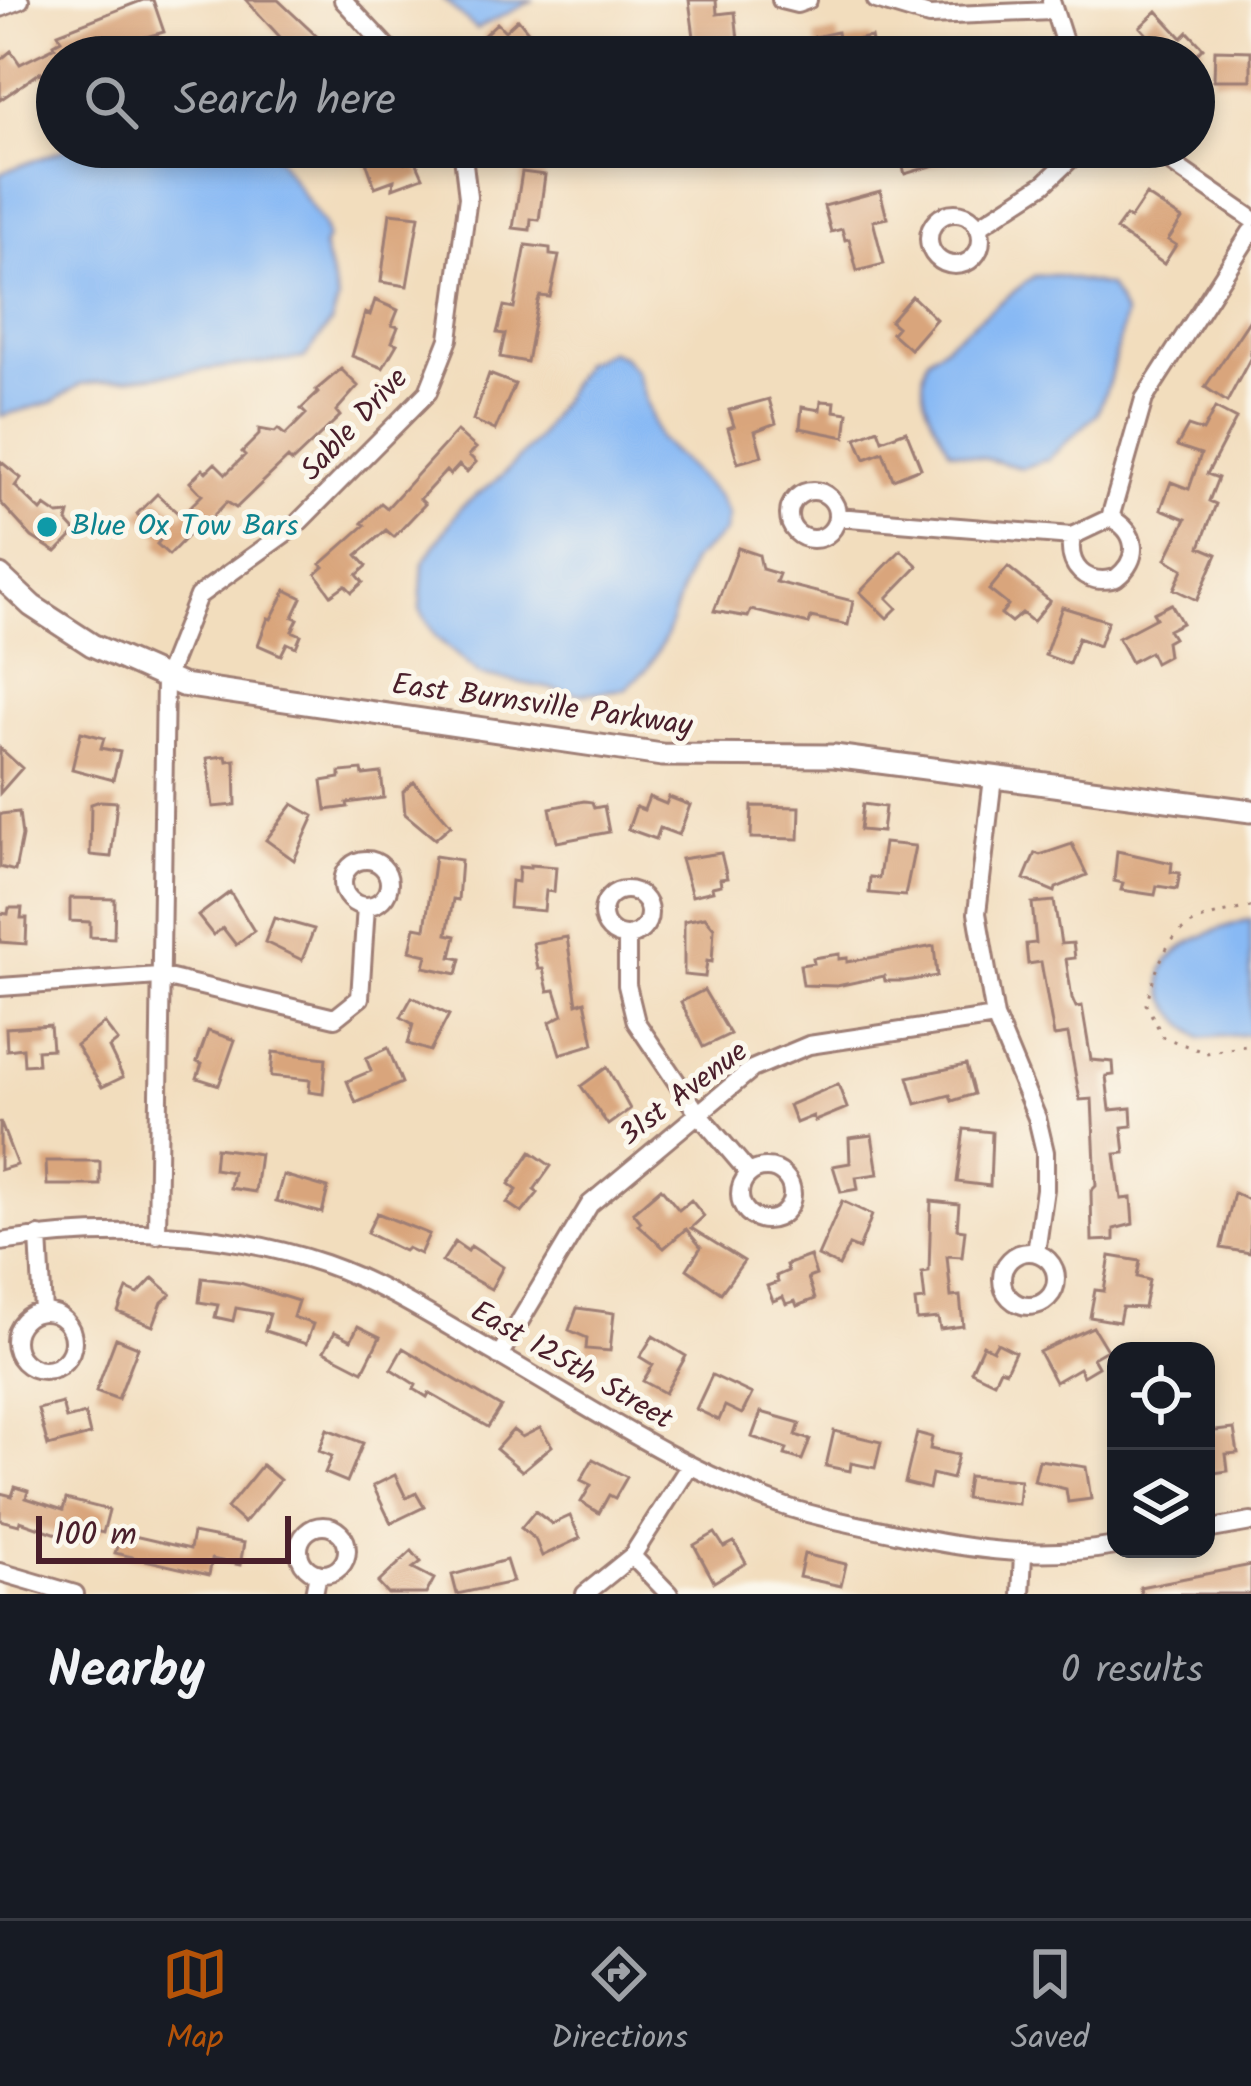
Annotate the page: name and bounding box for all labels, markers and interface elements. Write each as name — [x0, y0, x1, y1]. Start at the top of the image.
search box — [36, 36, 1215, 168]
text: Search here — [174, 66, 396, 138]
icon: search — [78, 69, 144, 135]
street label: Sable Drive — [289, 357, 421, 493]
place label: Blue Ox Tow Bars — [71, 503, 299, 551]
marker: Blue Ox Tow Bars — [34, 514, 60, 540]
street label: East Burnsville Parkway — [389, 661, 696, 751]
street label: 31st Avenue — [609, 1029, 759, 1159]
street label: East 125th Street — [461, 1289, 682, 1444]
map controls — [1107, 1342, 1215, 1558]
button: locate — [1107, 1342, 1215, 1450]
button: layers — [1107, 1450, 1215, 1558]
scale bar — [36, 1510, 291, 1563]
text: 100 m — [54, 1510, 137, 1563]
text: Nearby — [48, 1632, 205, 1713]
text: 0 results — [1061, 1641, 1203, 1703]
tab: Map — [162, 1941, 228, 2066]
tab: Directions — [551, 1941, 688, 2066]
tab: Saved — [1011, 1941, 1089, 2066]

